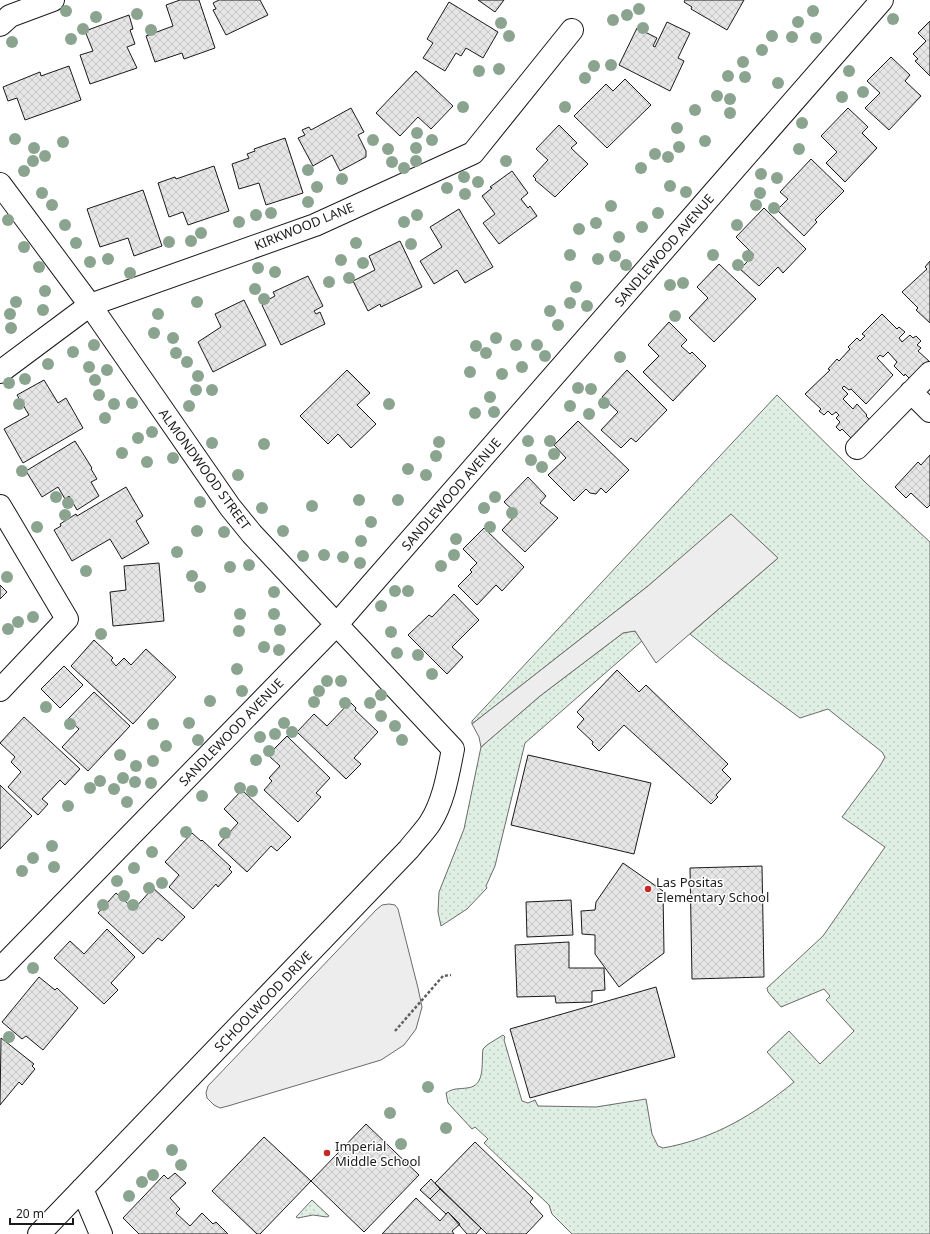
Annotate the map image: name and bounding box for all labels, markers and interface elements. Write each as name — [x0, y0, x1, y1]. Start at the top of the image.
street label: SANDLEWOOD AVENUE — [610, 190, 718, 310]
street label: KIRKWOOD LANE — [252, 198, 356, 254]
street label: ALMONDWOOD STREET — [155, 405, 256, 534]
street label: SANDLEWOOD AVENUE — [397, 434, 505, 554]
street label: SANDLEWOOD AVENUE — [175, 674, 287, 790]
place label: Las Positas Elementary School — [656, 873, 769, 906]
marker: Las Positas Elementary School — [643, 884, 653, 894]
street label: SCHOOLWOOD DRIVE — [210, 947, 316, 1055]
place label: Imperial Middle School — [335, 1137, 421, 1170]
marker: Imperial Middle School — [322, 1148, 332, 1158]
scale bar — [10, 1200, 73, 1226]
text: 20 m — [16, 1205, 44, 1222]

